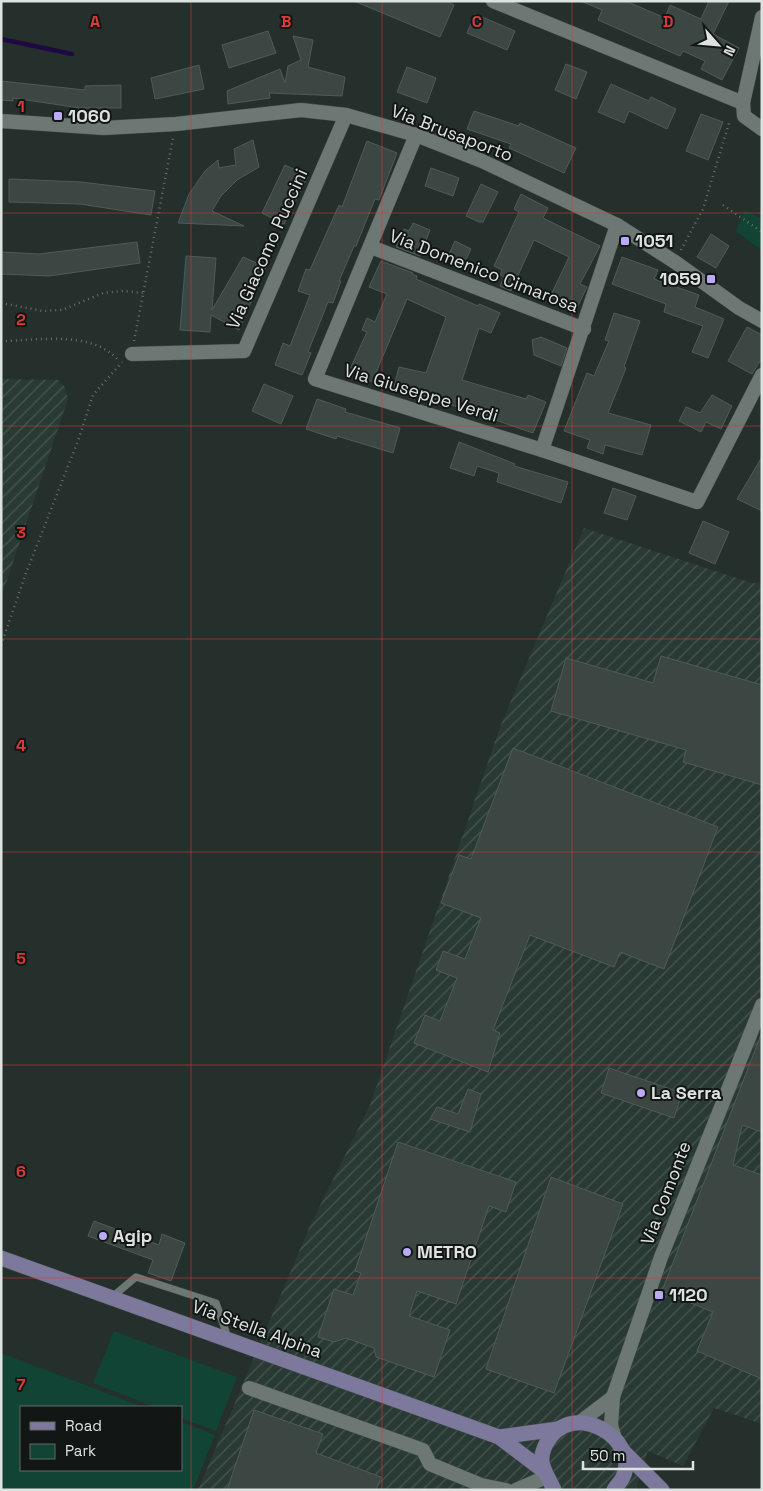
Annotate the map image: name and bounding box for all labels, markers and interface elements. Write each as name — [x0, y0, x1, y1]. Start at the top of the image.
text: A — [90, 11, 100, 32]
text: B — [281, 11, 291, 32]
text: C — [472, 11, 482, 32]
text: D — [663, 11, 673, 32]
north arrow — [693, 20, 743, 70]
text: N — [719, 43, 740, 59]
text: 1 — [17, 96, 25, 117]
street label: Via Brusaporto — [388, 99, 516, 166]
place label: 1060 — [68, 104, 111, 127]
marker: 1060 — [52, 110, 64, 122]
street label: Via Giacomo Puccini — [221, 165, 312, 333]
street label: Via Domenico Cimarosa — [386, 224, 582, 317]
place label: 1051 — [635, 229, 673, 252]
marker: 1051 — [619, 235, 631, 247]
place label: 1059 — [659, 267, 701, 290]
marker: 1059 — [705, 273, 717, 285]
text: 2 — [16, 309, 26, 330]
street label: Via Giuseppe Verdi — [341, 358, 501, 427]
text: 3 — [16, 522, 26, 543]
text: 4 — [16, 735, 26, 756]
text: 5 — [16, 948, 26, 969]
place label: La Serra — [651, 1081, 722, 1104]
marker: La Serra — [635, 1087, 647, 1099]
street label: Via Comonte — [635, 1138, 696, 1248]
text: 6 — [16, 1161, 26, 1182]
place label: Agip — [113, 1224, 152, 1247]
marker: Agip — [97, 1230, 109, 1242]
place label: METRO — [417, 1240, 477, 1263]
marker: METRO — [401, 1246, 413, 1258]
place label: 1120 — [669, 1283, 708, 1306]
marker: 1120 — [653, 1289, 665, 1301]
street label: Via Stella Alpina — [189, 1294, 325, 1363]
text: 7 — [17, 1374, 26, 1395]
legend — [20, 1406, 182, 1471]
text: Road — [65, 1416, 102, 1435]
scale bar — [583, 1438, 693, 1470]
text: Park — [65, 1441, 96, 1460]
text: 50 m — [590, 1446, 625, 1465]

